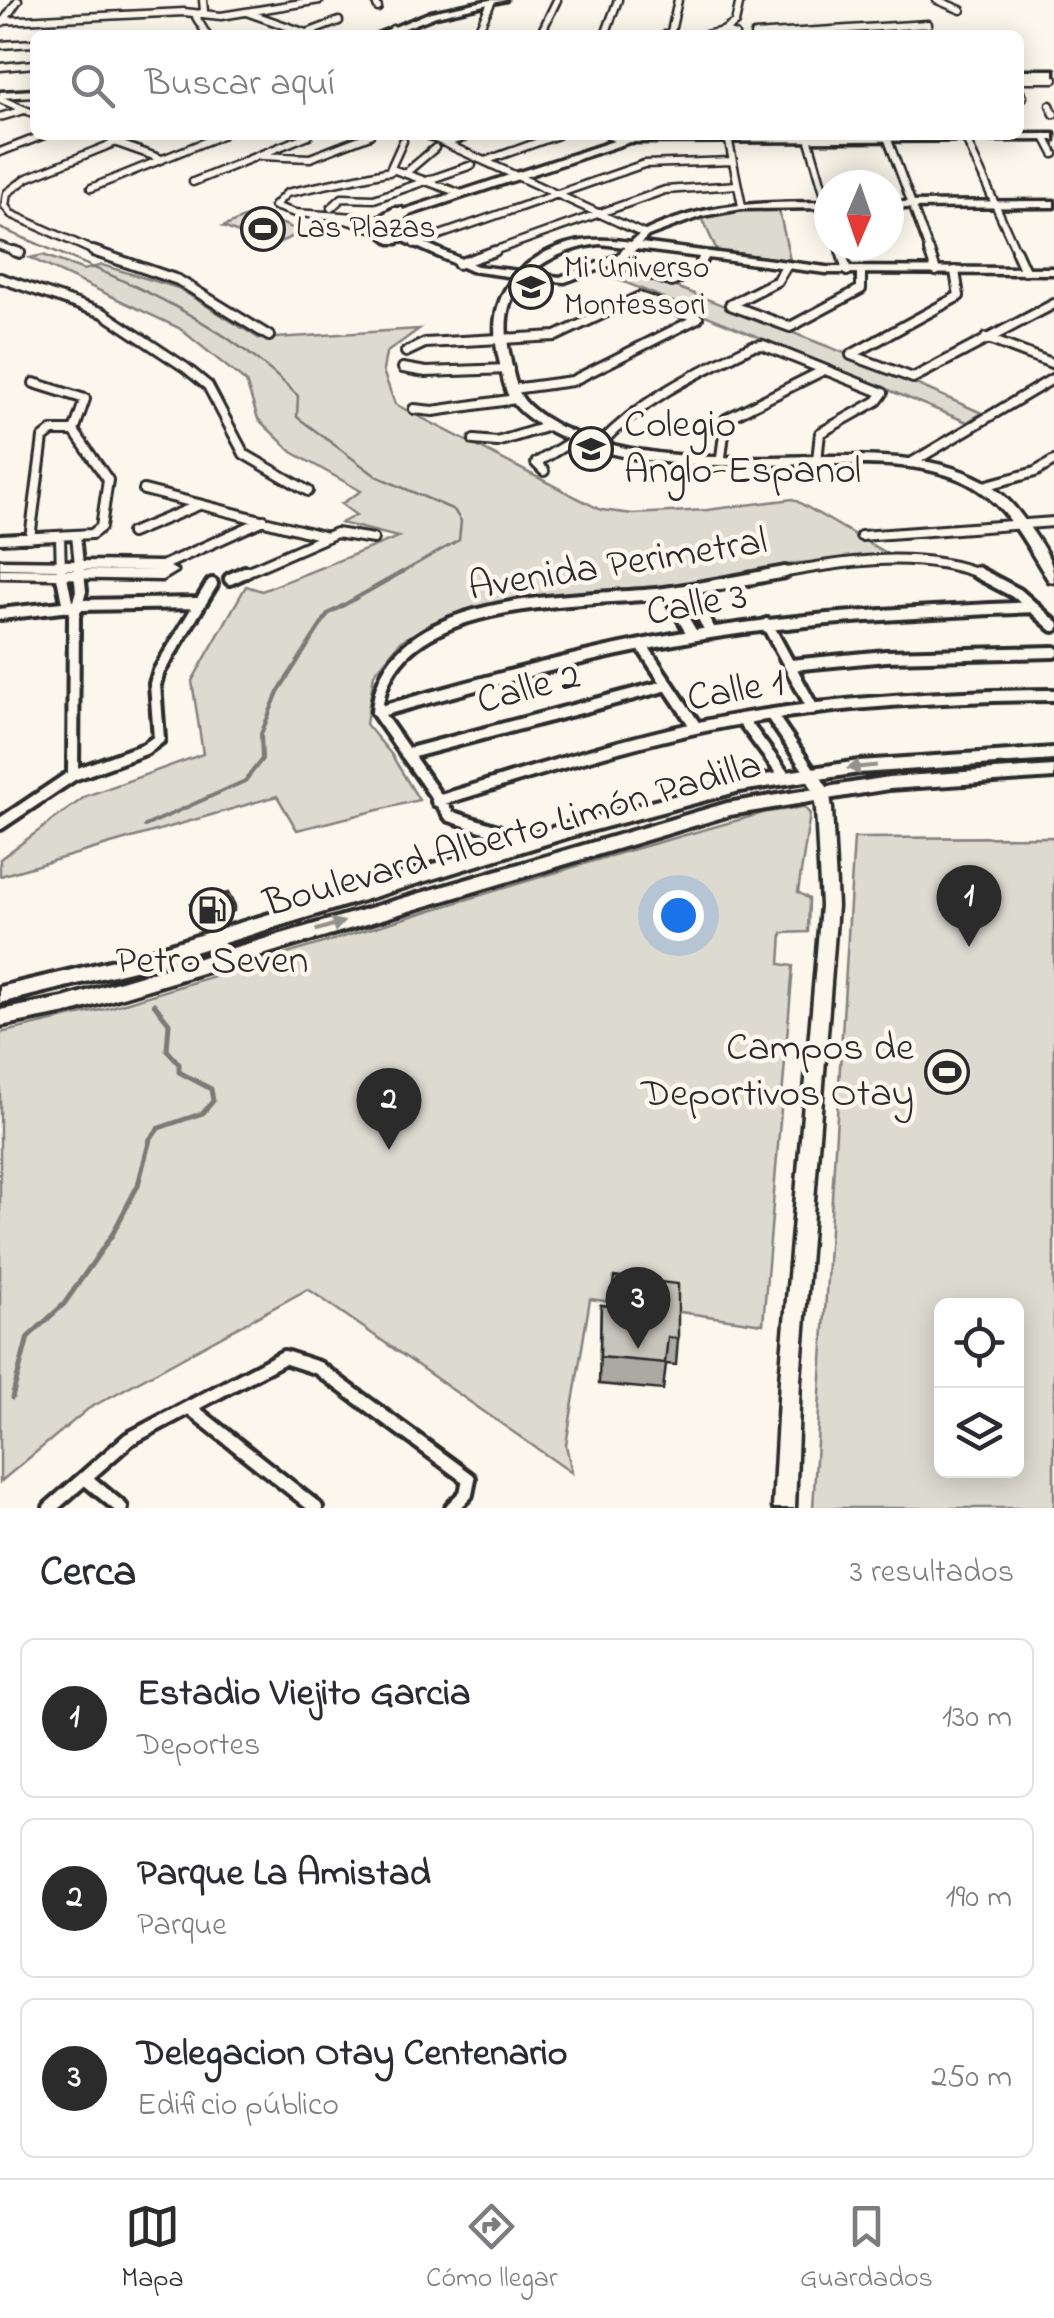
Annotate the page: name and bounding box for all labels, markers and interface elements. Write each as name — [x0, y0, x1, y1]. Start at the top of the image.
search box — [30, 30, 1024, 140]
text: Buscar aquí — [145, 57, 335, 113]
icon: search — [65, 58, 120, 113]
north arrow — [814, 170, 904, 260]
sports icon: Las Plazas — [240, 206, 286, 252]
place label: Las Plazas — [296, 206, 436, 253]
place label: Mi Universo Montessori — [564, 246, 709, 330]
school or university icon: Mi Universo Montessori — [508, 264, 554, 310]
place label: Colegio Anglo-Espanol — [624, 397, 861, 502]
school or university icon: Colegio Anglo-Espanol — [568, 426, 614, 472]
street label: Avenida Perimetral — [464, 513, 772, 619]
street label: Calle 3 — [642, 568, 752, 644]
street label: Calle 2 — [471, 648, 587, 732]
street label: Calle 1 — [683, 654, 789, 730]
street label: Boulevard Alberto Limón Padilla — [257, 737, 769, 936]
one-way arrow — [845, 759, 877, 775]
pin: 1 — [936, 864, 1002, 947]
fuel station icon: Petro Seven — [189, 887, 235, 933]
your location — [653, 890, 704, 941]
one-way arrow — [315, 918, 345, 933]
place label: Petro Seven — [115, 933, 309, 992]
place label: Campos de Deportivos Otay — [640, 1020, 914, 1125]
sports icon: Campos de Deportivos Otay — [924, 1049, 970, 1095]
pin: 2 — [356, 1068, 422, 1150]
pin: 3 — [606, 1266, 670, 1349]
map controls — [934, 1298, 1024, 1478]
button: locate — [934, 1298, 1024, 1388]
button: layers — [934, 1388, 1024, 1478]
text: Cerca — [40, 1543, 136, 1604]
text: 3 resultados — [850, 1550, 1014, 1597]
text: Estadio Viejito Garcia — [137, 1667, 471, 1723]
text: 1 — [69, 1695, 80, 1742]
text: 130 m — [942, 1695, 1012, 1742]
text: Deportes — [137, 1723, 260, 1770]
text: Parque La Amistad — [137, 1847, 431, 1903]
text: 2 — [67, 1875, 82, 1922]
text: 190 m — [946, 1875, 1012, 1922]
text: Parque — [137, 1903, 227, 1950]
text: Delegacion Otay Centenario — [137, 2027, 568, 2083]
text: 3 — [68, 2055, 81, 2102]
text: 250 m — [931, 2055, 1012, 2102]
text: Edificio público — [137, 2083, 339, 2130]
tab: Mapa — [121, 2199, 184, 2300]
tab: Cómo llegar — [426, 2199, 558, 2300]
tab: Guardados — [800, 2199, 933, 2300]

